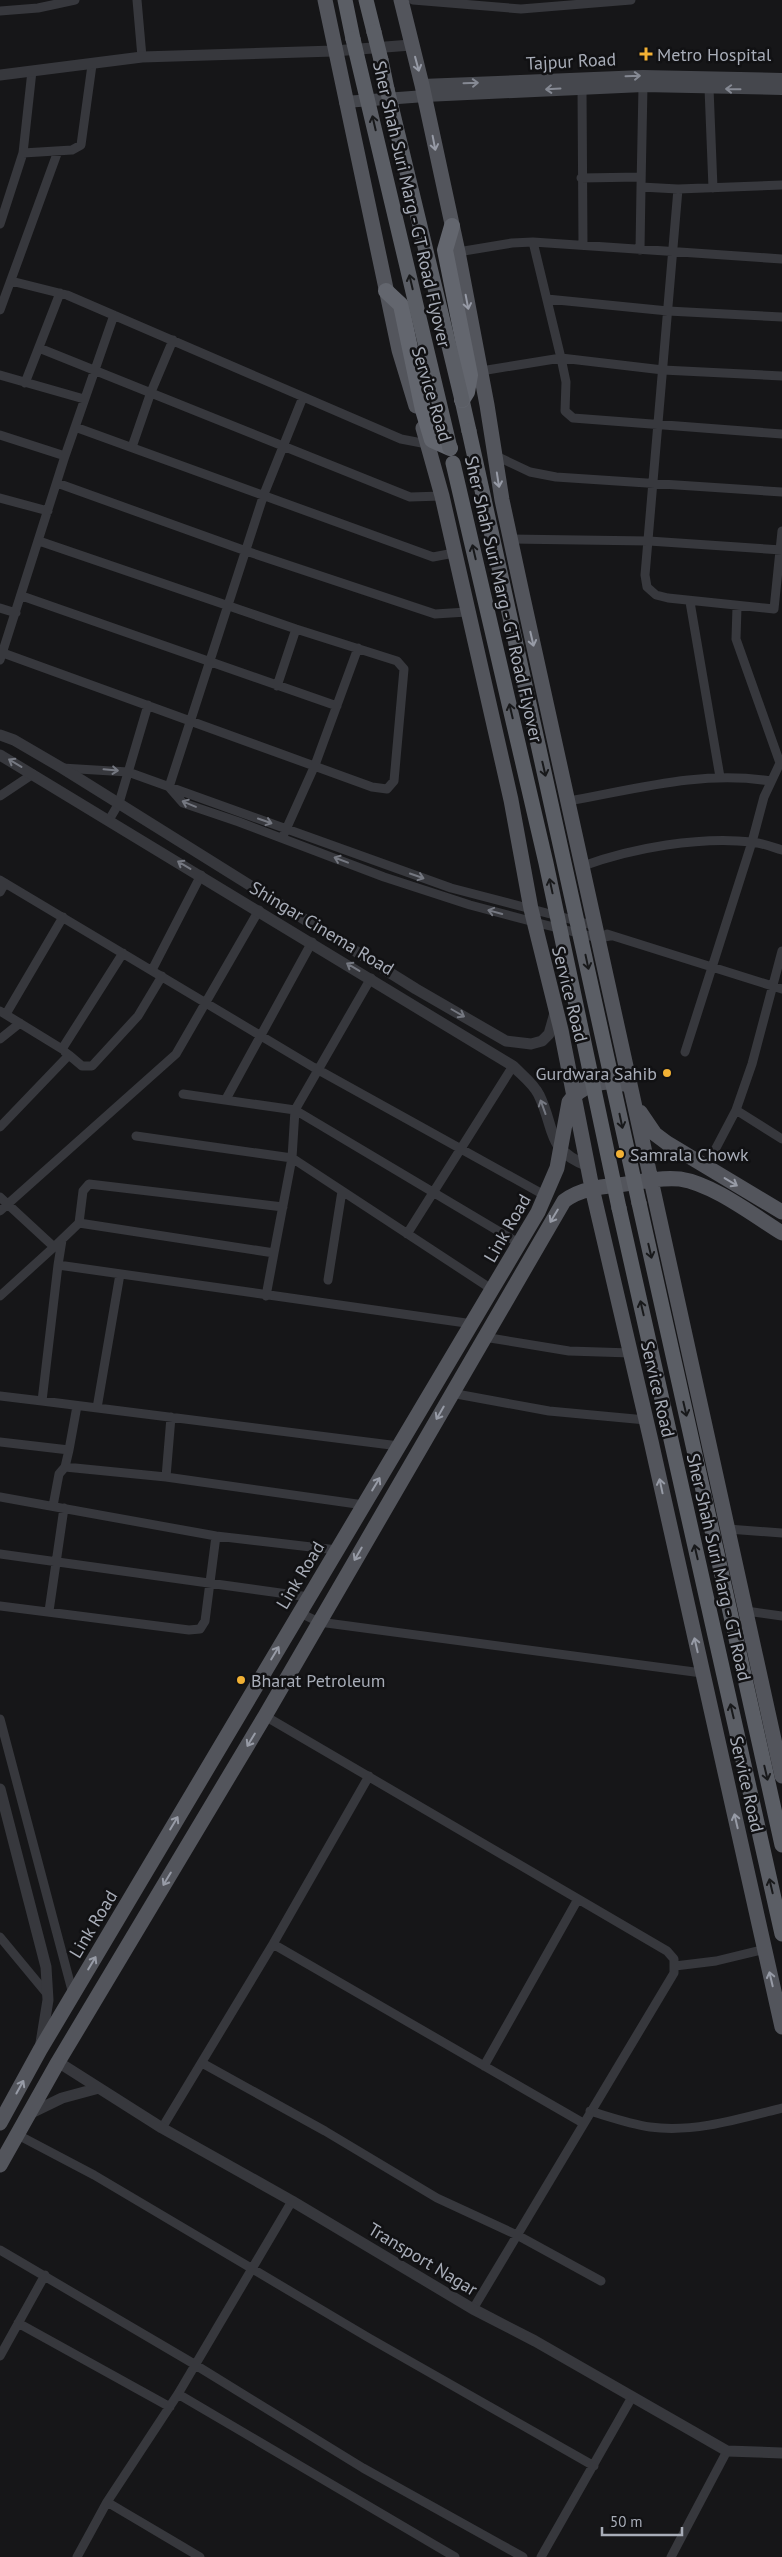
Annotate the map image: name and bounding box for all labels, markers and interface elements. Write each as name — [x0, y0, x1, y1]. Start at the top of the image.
place label: Metro Hospital — [657, 43, 772, 66]
street label: Tajpur Road — [525, 47, 617, 75]
marker: Metro Hospital — [639, 47, 653, 61]
one-way arrow — [412, 56, 422, 72]
street label: Sher Shah Suri Marg - GT Road Flyover — [368, 58, 456, 350]
one-way arrow — [625, 71, 641, 81]
one-way arrow — [463, 79, 479, 88]
one-way arrow — [726, 84, 742, 94]
one-way arrow — [546, 85, 562, 94]
one-way arrow — [369, 116, 378, 132]
one-way arrow — [429, 135, 439, 151]
one-way arrow — [406, 274, 415, 290]
one-way arrow — [463, 294, 472, 310]
street label: Service Road — [407, 344, 457, 444]
street label: Sher Shah Suri Marg - GT Road Flyover — [460, 453, 548, 745]
one-way arrow — [494, 471, 504, 487]
one-way arrow — [469, 545, 478, 561]
one-way arrow — [528, 630, 537, 646]
one-way arrow — [506, 703, 515, 719]
one-way arrow — [8, 757, 22, 767]
one-way arrow — [540, 761, 549, 777]
one-way arrow — [103, 765, 119, 775]
one-way arrow — [182, 799, 197, 809]
one-way arrow — [257, 817, 272, 826]
one-way arrow — [334, 855, 349, 864]
one-way arrow — [177, 859, 191, 869]
one-way arrow — [409, 872, 425, 882]
street label: Shingar Cinema Road — [246, 876, 398, 980]
one-way arrow — [545, 879, 555, 895]
one-way arrow — [488, 907, 504, 916]
street label: Service Road — [547, 944, 593, 1044]
one-way arrow — [582, 953, 592, 969]
one-way arrow — [346, 961, 360, 971]
one-way arrow — [451, 1009, 465, 1019]
place label: Gurdwara Sahib — [536, 1062, 657, 1085]
marker: Gurdwara Sahib — [661, 1067, 673, 1079]
one-way arrow — [538, 1100, 547, 1115]
one-way arrow — [617, 1112, 626, 1128]
place label: Samrala Chowk — [630, 1143, 749, 1166]
marker: Samrala Chowk — [614, 1148, 626, 1160]
one-way arrow — [724, 1177, 738, 1187]
street label: Link Road — [478, 1190, 536, 1266]
one-way arrow — [549, 1208, 559, 1222]
one-way arrow — [645, 1242, 655, 1258]
one-way arrow — [636, 1301, 646, 1317]
street label: Service Road — [636, 1339, 680, 1439]
one-way arrow — [681, 1401, 690, 1417]
one-way arrow — [434, 1405, 444, 1419]
street label: Sher Shah Suri Marg - GT Road — [682, 1451, 756, 1683]
one-way arrow — [372, 1477, 382, 1491]
one-way arrow — [656, 1479, 665, 1495]
street label: Link Road — [271, 1537, 329, 1613]
one-way arrow — [691, 1545, 700, 1561]
one-way arrow — [353, 1546, 363, 1560]
one-way arrow — [691, 1637, 700, 1653]
one-way arrow — [271, 1647, 281, 1661]
place label: Bharat Petroleum — [251, 1669, 385, 1692]
marker: Bharat Petroleum — [235, 1674, 247, 1686]
one-way arrow — [727, 1703, 736, 1719]
one-way arrow — [245, 1732, 255, 1746]
street label: Service Road — [725, 1734, 769, 1834]
one-way arrow — [762, 1764, 771, 1780]
one-way arrow — [731, 1813, 740, 1829]
one-way arrow — [170, 1817, 180, 1831]
one-way arrow — [162, 1872, 172, 1886]
one-way arrow — [766, 1879, 775, 1895]
street label: Link Road — [64, 1886, 122, 1962]
one-way arrow — [87, 1957, 97, 1971]
one-way arrow — [766, 1972, 775, 1988]
one-way arrow — [15, 2079, 25, 2094]
street label: Transport Nagar — [364, 2217, 482, 2301]
scale bar — [602, 2504, 682, 2536]
text: 50 m — [610, 2512, 643, 2531]

